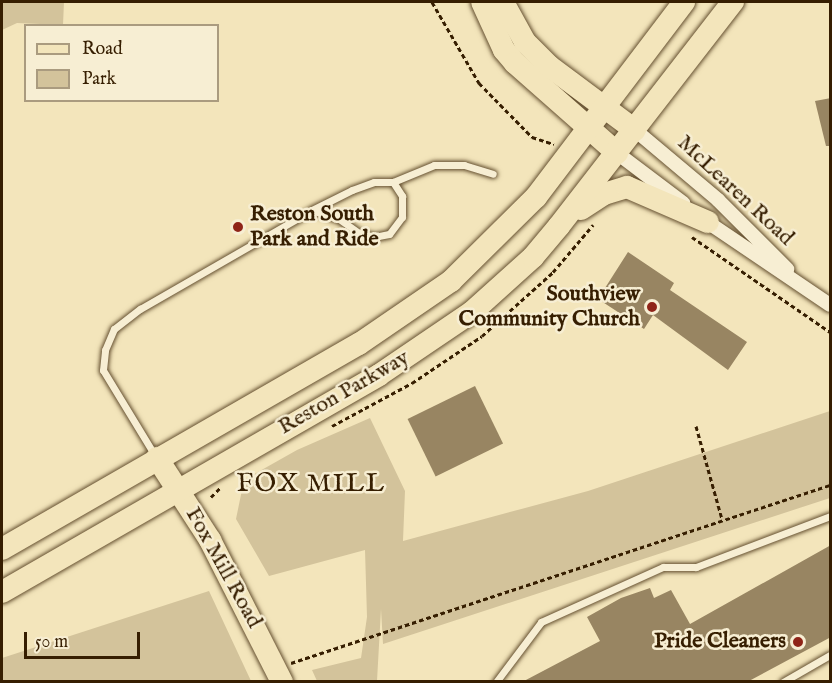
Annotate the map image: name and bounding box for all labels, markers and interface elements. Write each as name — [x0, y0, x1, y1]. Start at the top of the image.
legend — [24, 24, 219, 102]
text: Road — [82, 38, 123, 61]
text: Park — [82, 68, 116, 91]
street label: McLearen Road — [671, 130, 799, 252]
place label: Reston South Park and Ride — [250, 201, 379, 252]
marker: Reston South Park and Ride — [231, 220, 245, 234]
place label: Southview Community Church — [459, 281, 640, 332]
marker: Southview Community Church — [645, 300, 659, 314]
street label: Reston Parkway — [274, 345, 414, 441]
district label: FOX MILL — [237, 468, 385, 500]
street label: Fox Mill Road — [179, 503, 267, 633]
scale bar — [27, 620, 142, 658]
place label: Pride Cleaners — [654, 629, 786, 655]
text: 50 m — [35, 631, 68, 654]
marker: Pride Cleaners — [791, 635, 805, 649]

